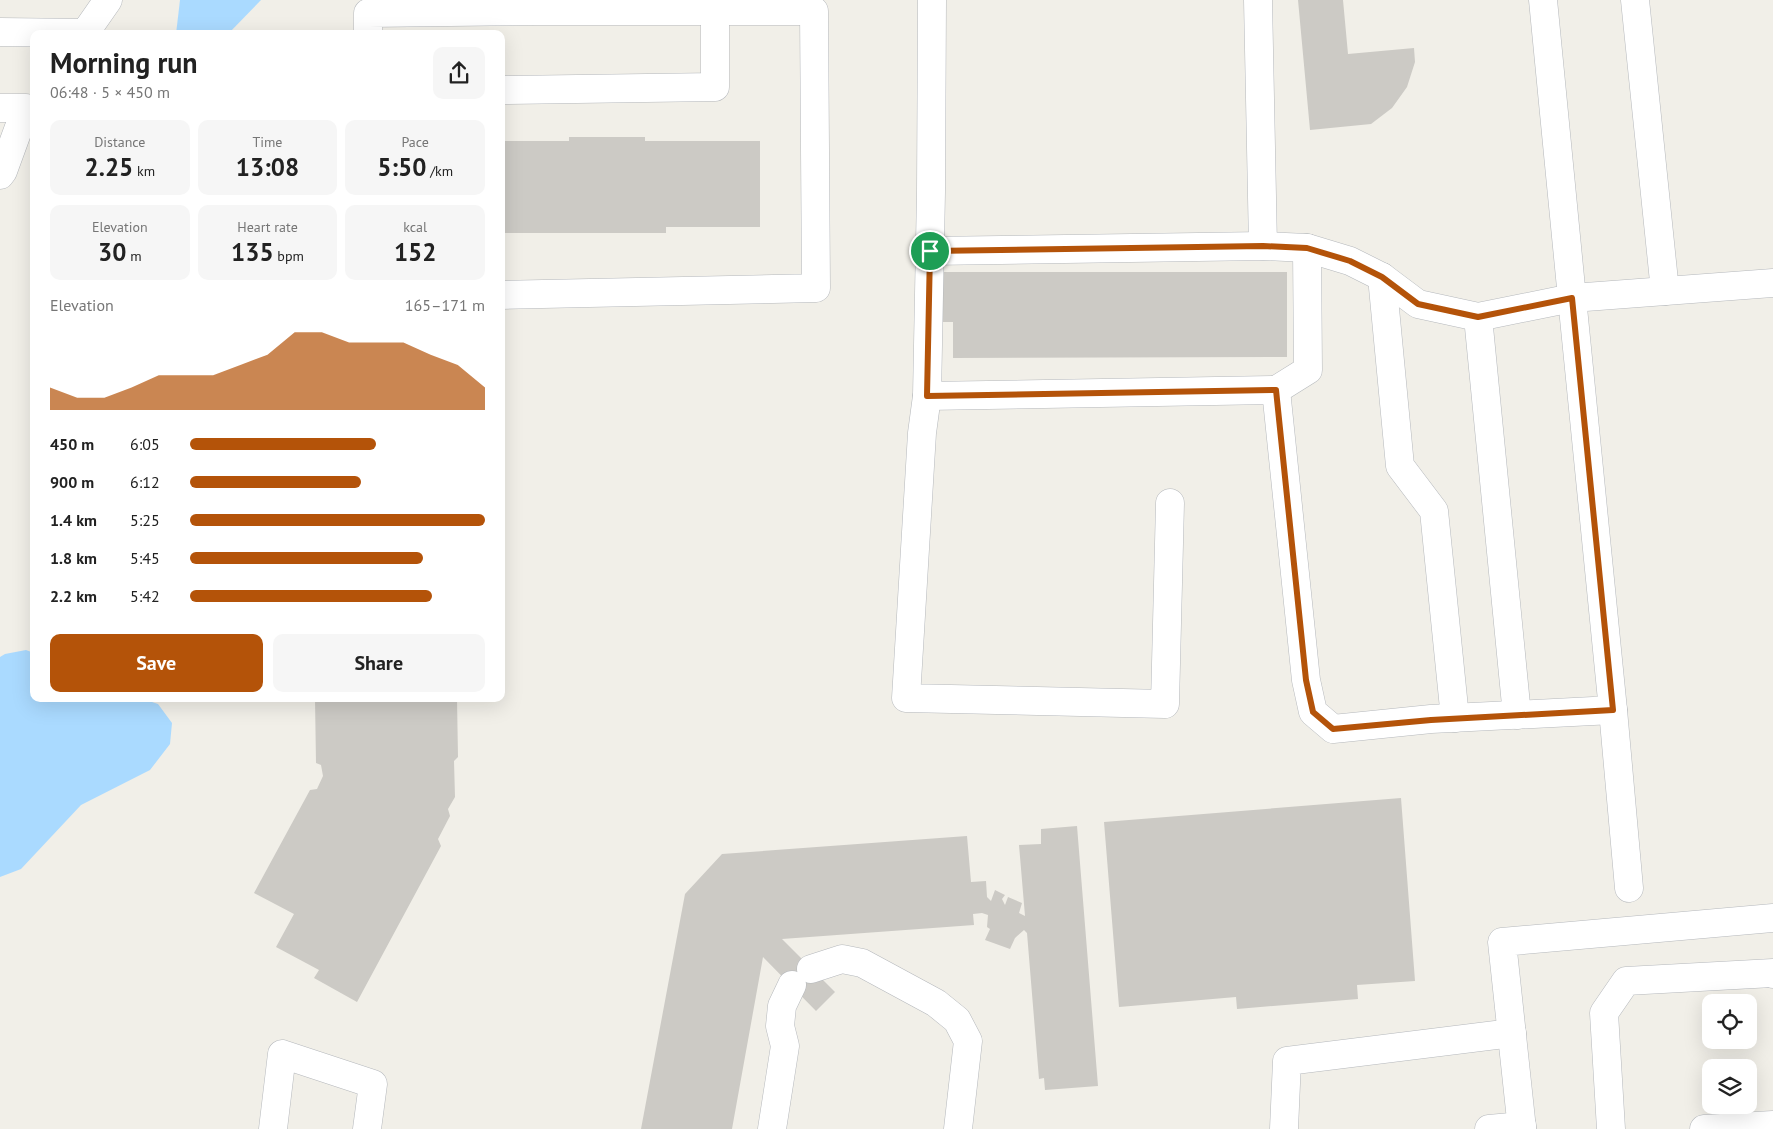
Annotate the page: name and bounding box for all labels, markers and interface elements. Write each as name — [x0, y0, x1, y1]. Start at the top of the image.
text: Morning run — [50, 44, 198, 81]
button: share — [433, 47, 485, 99]
text: 06:48 · 5 × 450 m — [50, 82, 170, 102]
text: Distance — [94, 133, 145, 151]
text: Time — [252, 133, 283, 151]
text: Pace — [401, 133, 429, 151]
text: 2.25 — [85, 151, 133, 183]
text: 13:08 — [236, 151, 299, 183]
text: 5:50 — [377, 151, 426, 183]
text: km — [133, 162, 155, 180]
text: /km — [426, 162, 453, 180]
text: Elevation — [92, 218, 148, 236]
text: Heart rate — [237, 218, 298, 236]
text: kcal — [403, 218, 427, 236]
pin — [909, 230, 951, 272]
text: 30 — [98, 236, 126, 268]
text: 135 — [231, 236, 274, 268]
text: 152 — [394, 236, 436, 268]
icon: arrive — [916, 237, 944, 265]
text: m — [126, 247, 142, 265]
text: bpm — [274, 247, 304, 265]
text: Elevation — [50, 295, 114, 315]
text: 165–171 m — [405, 295, 485, 315]
text: 450 m — [50, 434, 94, 454]
text: 6:05 — [130, 434, 160, 454]
text: 900 m — [50, 472, 94, 492]
text: 6:12 — [130, 472, 160, 492]
text: 1.4 km — [50, 510, 97, 530]
text: 5:25 — [130, 510, 160, 530]
text: 1.8 km — [50, 548, 97, 568]
text: 5:45 — [130, 548, 160, 568]
text: 2.2 km — [50, 586, 97, 606]
text: 5:42 — [130, 586, 160, 606]
button: Save — [50, 634, 263, 692]
button: Share — [273, 634, 485, 692]
map controls — [1702, 994, 1757, 1114]
button: locate — [1702, 994, 1757, 1049]
button: layers — [1702, 1059, 1757, 1114]

